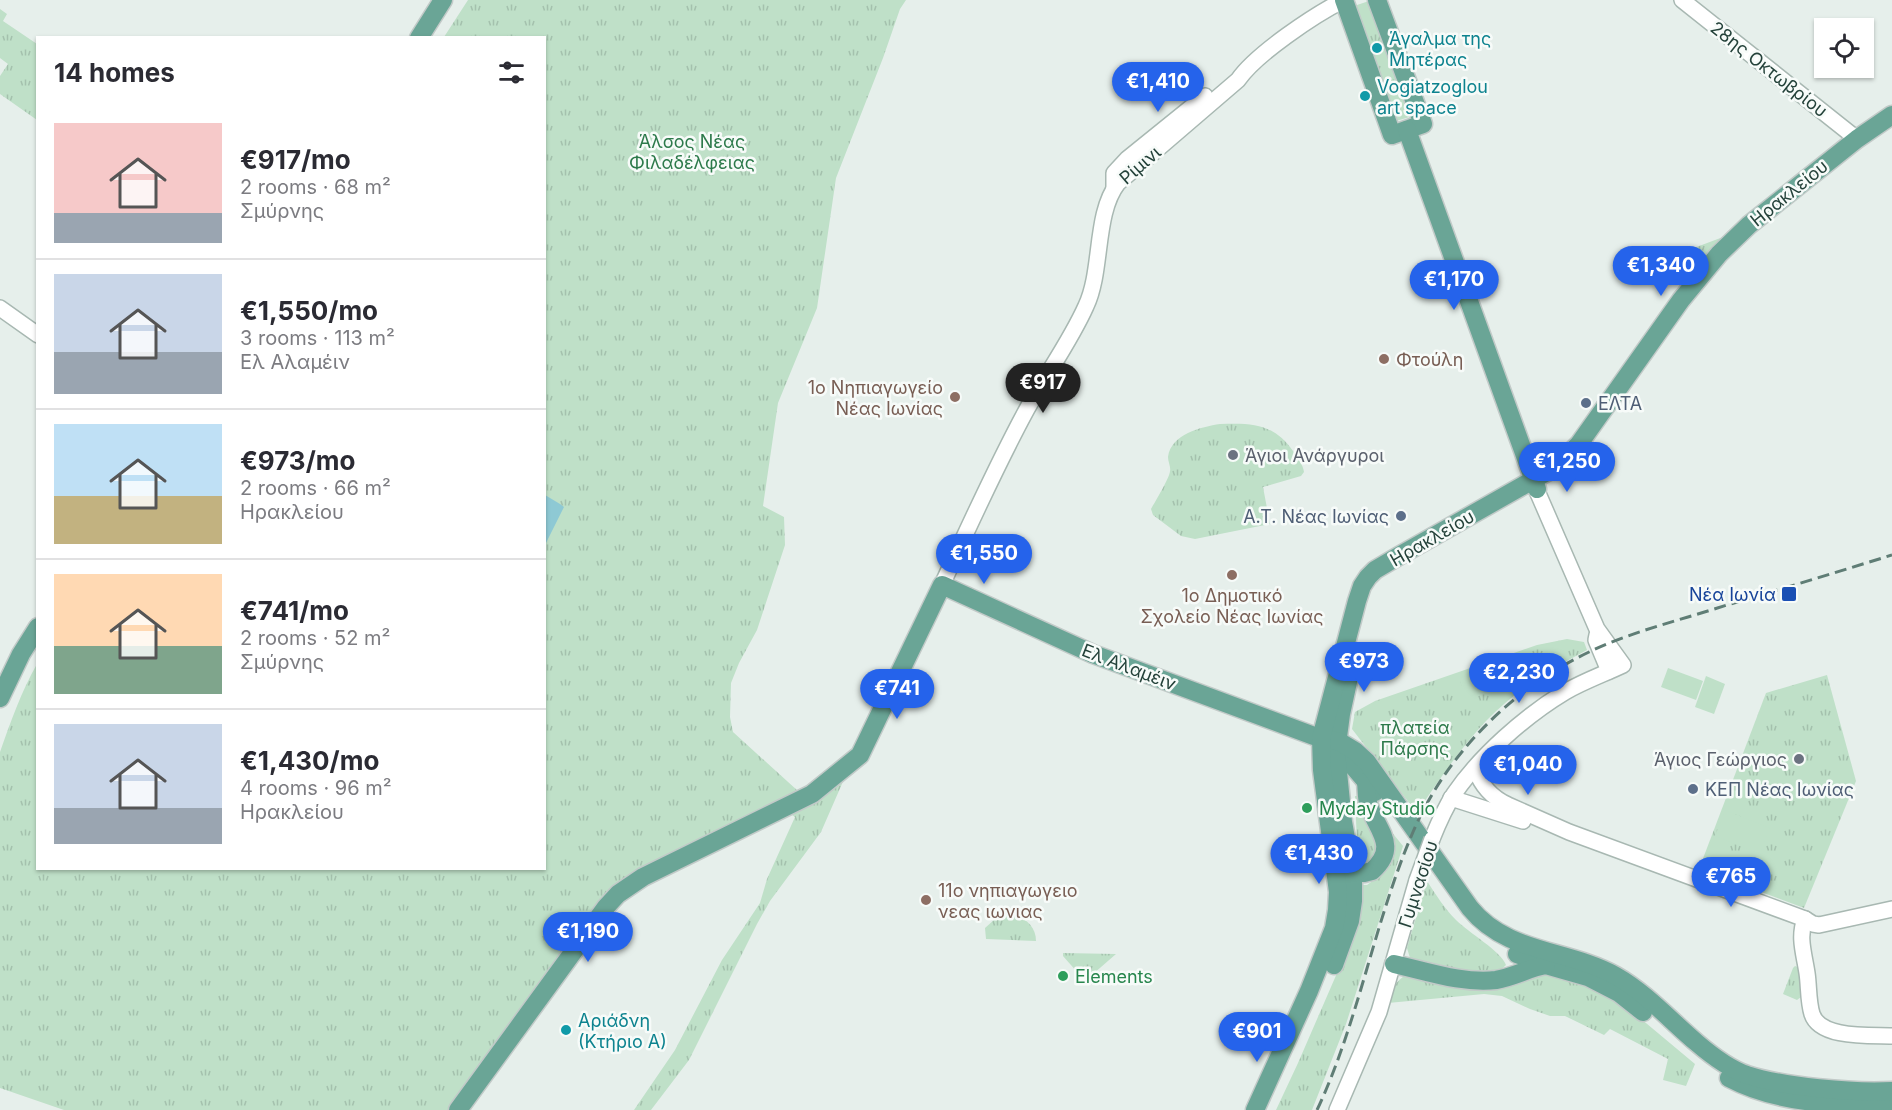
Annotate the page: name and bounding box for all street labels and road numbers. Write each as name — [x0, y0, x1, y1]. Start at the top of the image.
street label: 28ης Οκτωβρίου — [1706, 17, 1832, 121]
street label: Ρίμινι — [1115, 141, 1165, 189]
street label: Ηρακλείου — [1746, 155, 1832, 231]
street label: Ηρακλείου — [1386, 506, 1478, 570]
street label: Ελ Αλαμέιν — [1079, 639, 1179, 695]
street label: Γυμνασίου — [1394, 838, 1442, 930]

